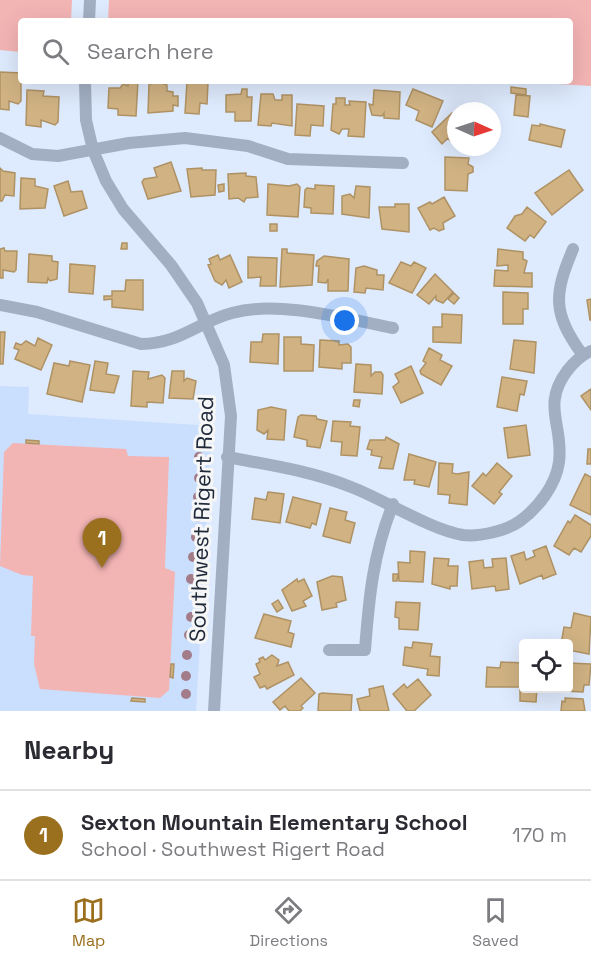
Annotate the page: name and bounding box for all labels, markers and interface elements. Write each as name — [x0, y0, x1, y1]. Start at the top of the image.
search box — [18, 18, 573, 84]
icon: search — [39, 35, 72, 68]
text: Search here — [87, 37, 214, 65]
north arrow — [447, 102, 501, 156]
your location — [330, 306, 359, 335]
street label: Southwest Rigert Road — [183, 396, 219, 642]
pin: 1 — [82, 518, 122, 568]
map controls — [519, 639, 573, 693]
button: locate — [519, 639, 573, 693]
text: Nearby — [24, 733, 114, 767]
text: Sexton Mountain Elementary School — [81, 808, 468, 836]
text: 1 — [39, 822, 48, 848]
text: 170 m — [512, 822, 567, 848]
text: School · Southwest Rigert Road — [81, 836, 385, 862]
tab: Map — [72, 894, 105, 951]
tab: Directions — [250, 894, 328, 951]
tab: Saved — [472, 894, 519, 951]

